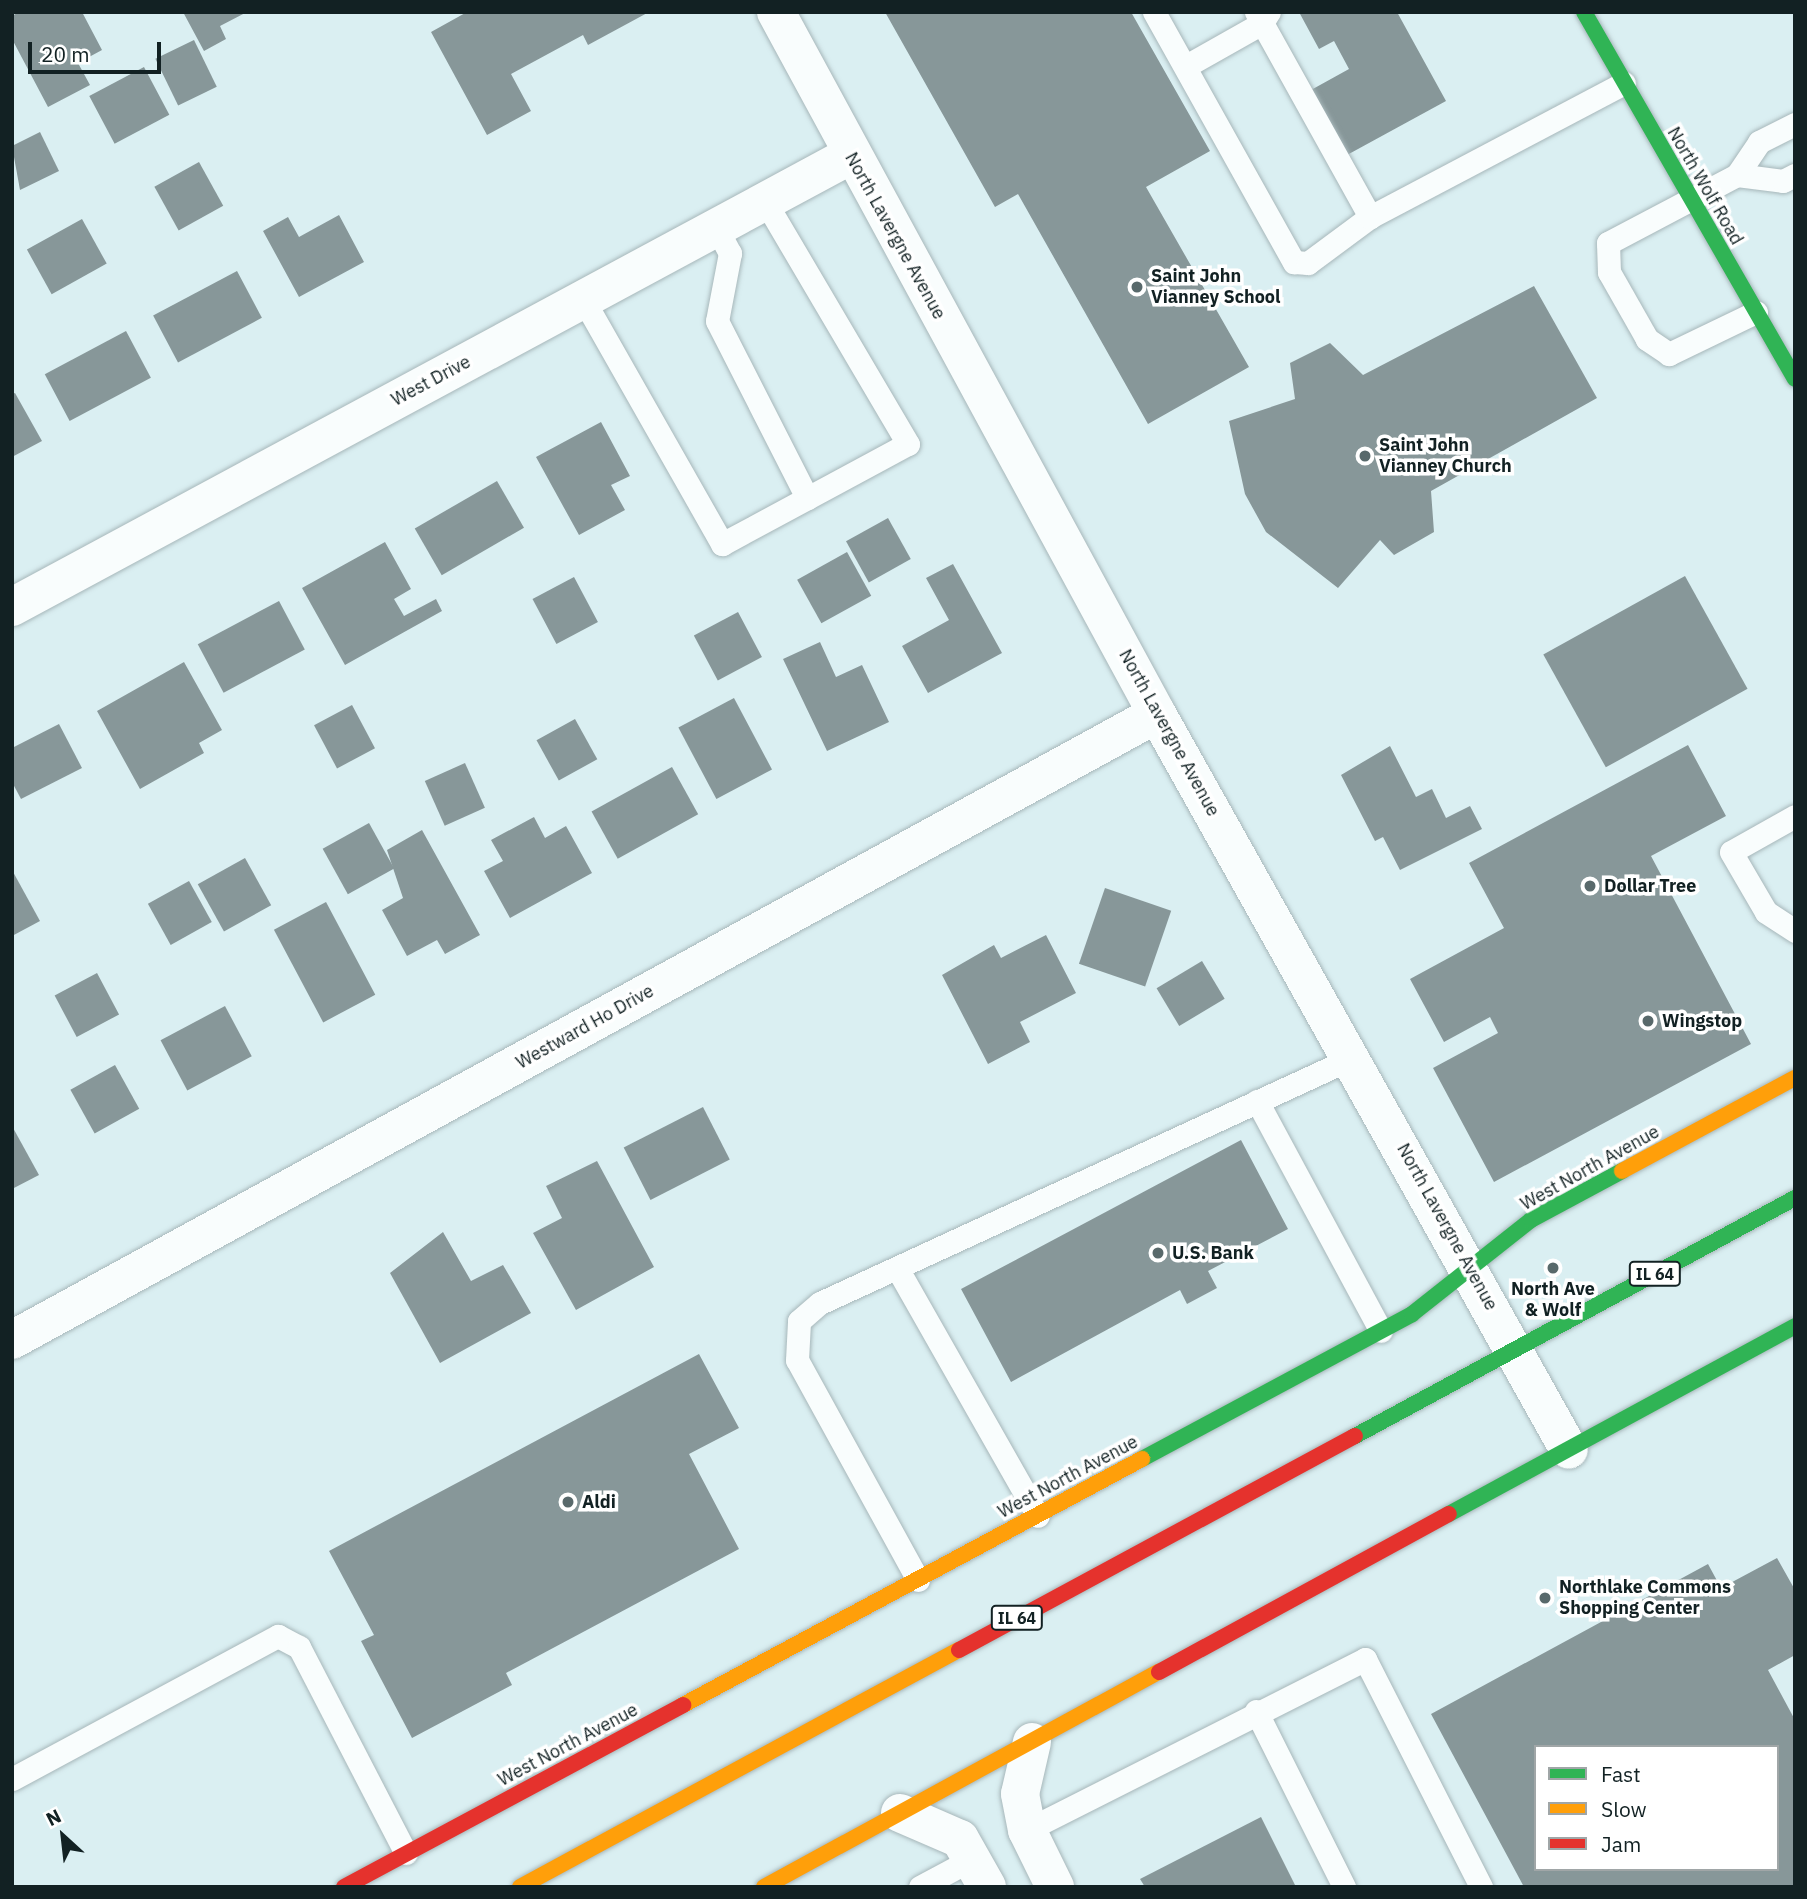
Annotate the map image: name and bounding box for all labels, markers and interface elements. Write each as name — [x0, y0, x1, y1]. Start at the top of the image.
scale bar — [32, 28, 164, 72]
text: 20 m — [41, 40, 90, 68]
street label: North Wolf Road — [1663, 123, 1747, 249]
street label: North Lavergne Avenue — [840, 149, 950, 323]
place label: Saint John Vianney School — [1151, 266, 1280, 308]
marker: Saint John Vianney School — [1129, 279, 1145, 295]
street label: West Drive — [388, 351, 474, 411]
place label: Saint John Vianney Church — [1379, 435, 1512, 478]
marker: Saint John Vianney Church — [1357, 448, 1373, 464]
street label: North Lavergne Avenue — [1114, 646, 1224, 820]
place label: Dollar Tree — [1604, 875, 1696, 897]
marker: Dollar Tree — [1582, 878, 1598, 894]
street label: Westward Ho Drive — [512, 980, 658, 1074]
place label: Wingstop — [1662, 1010, 1742, 1032]
marker: Wingstop — [1640, 1013, 1656, 1029]
street label: West North Avenue — [1517, 1121, 1663, 1215]
street label: North Lavergne Avenue — [1392, 1140, 1502, 1314]
place label: U.S. Bank — [1172, 1242, 1254, 1264]
marker: U.S. Bank — [1150, 1245, 1166, 1261]
marker: North Ave & Wolf — [1545, 1260, 1561, 1276]
road number: IL 64 — [1629, 1262, 1681, 1286]
place label: North Ave & Wolf — [1511, 1279, 1595, 1322]
street label: West North Avenue — [994, 1431, 1142, 1523]
place label: Aldi — [582, 1491, 616, 1513]
marker: Aldi — [560, 1494, 576, 1510]
place label: Northlake Commons Shopping Center — [1559, 1577, 1731, 1620]
marker: Northlake Commons Shopping Center — [1537, 1590, 1553, 1606]
road number: IL 64 — [991, 1606, 1043, 1630]
street label: West North Avenue — [494, 1699, 642, 1791]
legend — [1534, 1745, 1779, 1871]
text: Fast — [1601, 1760, 1641, 1788]
text: Slow — [1601, 1795, 1647, 1823]
north arrow — [28, 1801, 98, 1871]
text: N — [42, 1803, 65, 1831]
text: Jam — [1601, 1830, 1641, 1858]

